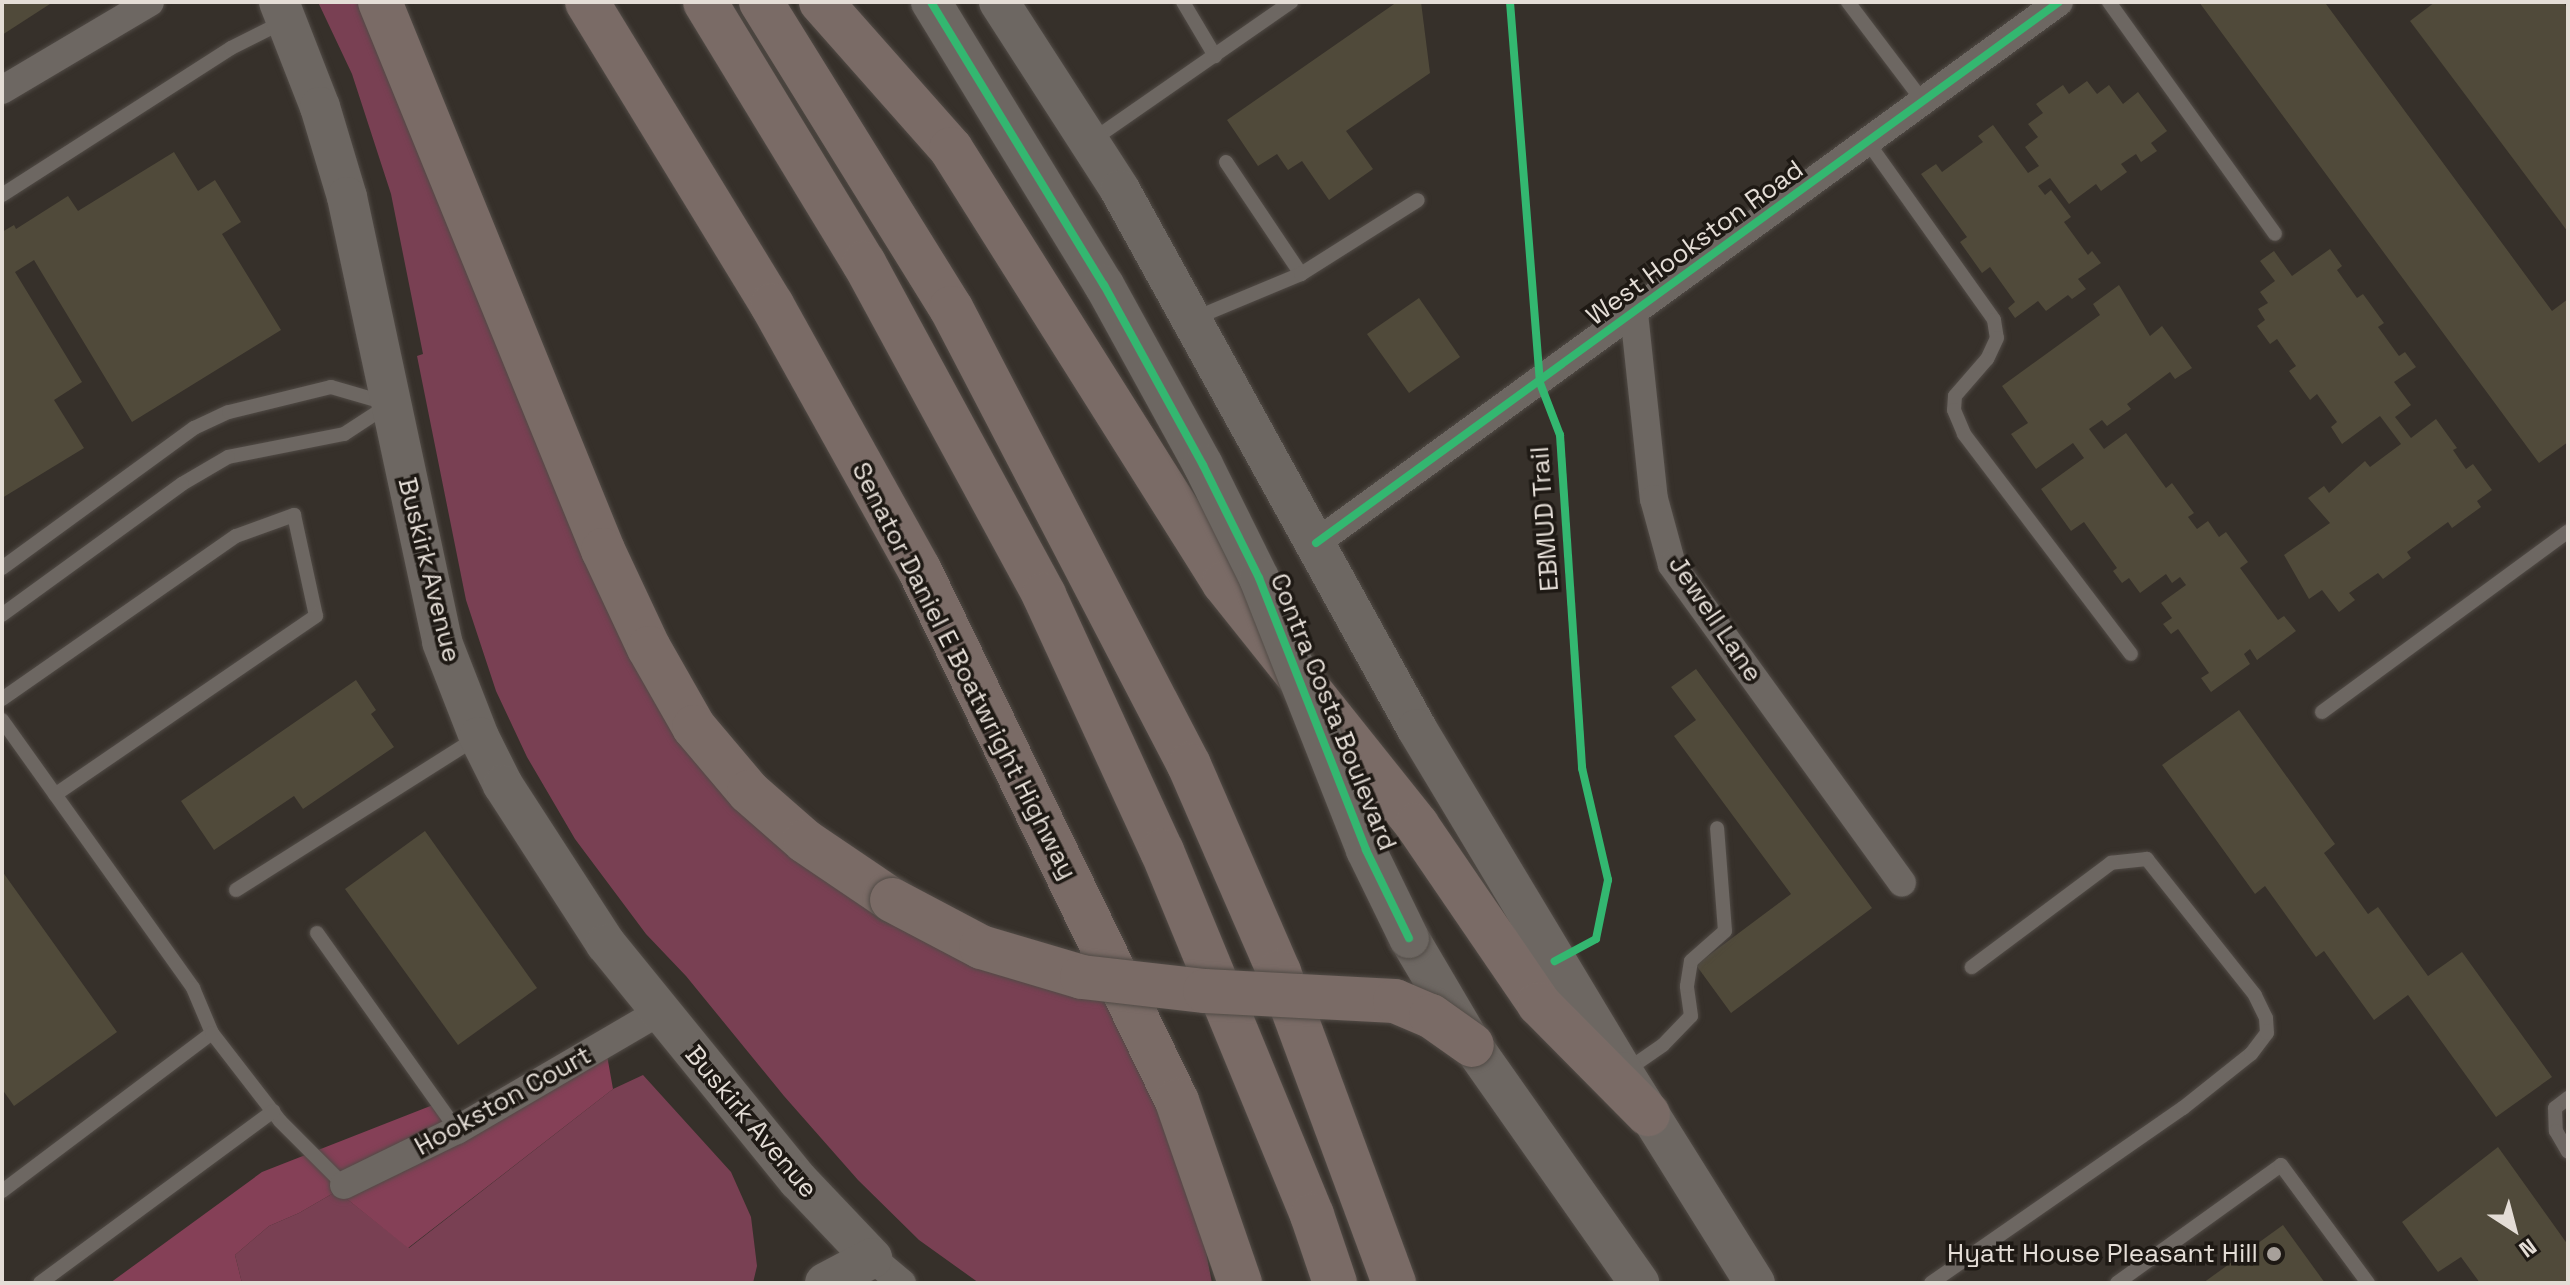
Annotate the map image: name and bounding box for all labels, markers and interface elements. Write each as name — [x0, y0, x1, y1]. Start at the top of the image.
street label: West Hookston Road — [1581, 154, 1809, 332]
street label: EBMUD Trail — [1524, 445, 1566, 593]
street label: Senator Daniel E Boatwright Highway — [845, 457, 1083, 885]
street label: Buskirk Avenue — [391, 474, 467, 666]
street label: Jewell Lane — [1661, 550, 1769, 688]
street label: Contra Costa Boulevard — [1263, 569, 1403, 855]
street label: Buskirk Avenue — [678, 1039, 824, 1205]
street label: Hookston Court — [409, 1040, 597, 1162]
north arrow — [2474, 1189, 2554, 1269]
text: N — [2514, 1233, 2542, 1264]
place label: Hyatt House Pleasant Hill — [1947, 1238, 2258, 1270]
marker: Hyatt House Pleasant Hill — [2265, 1245, 2283, 1263]

